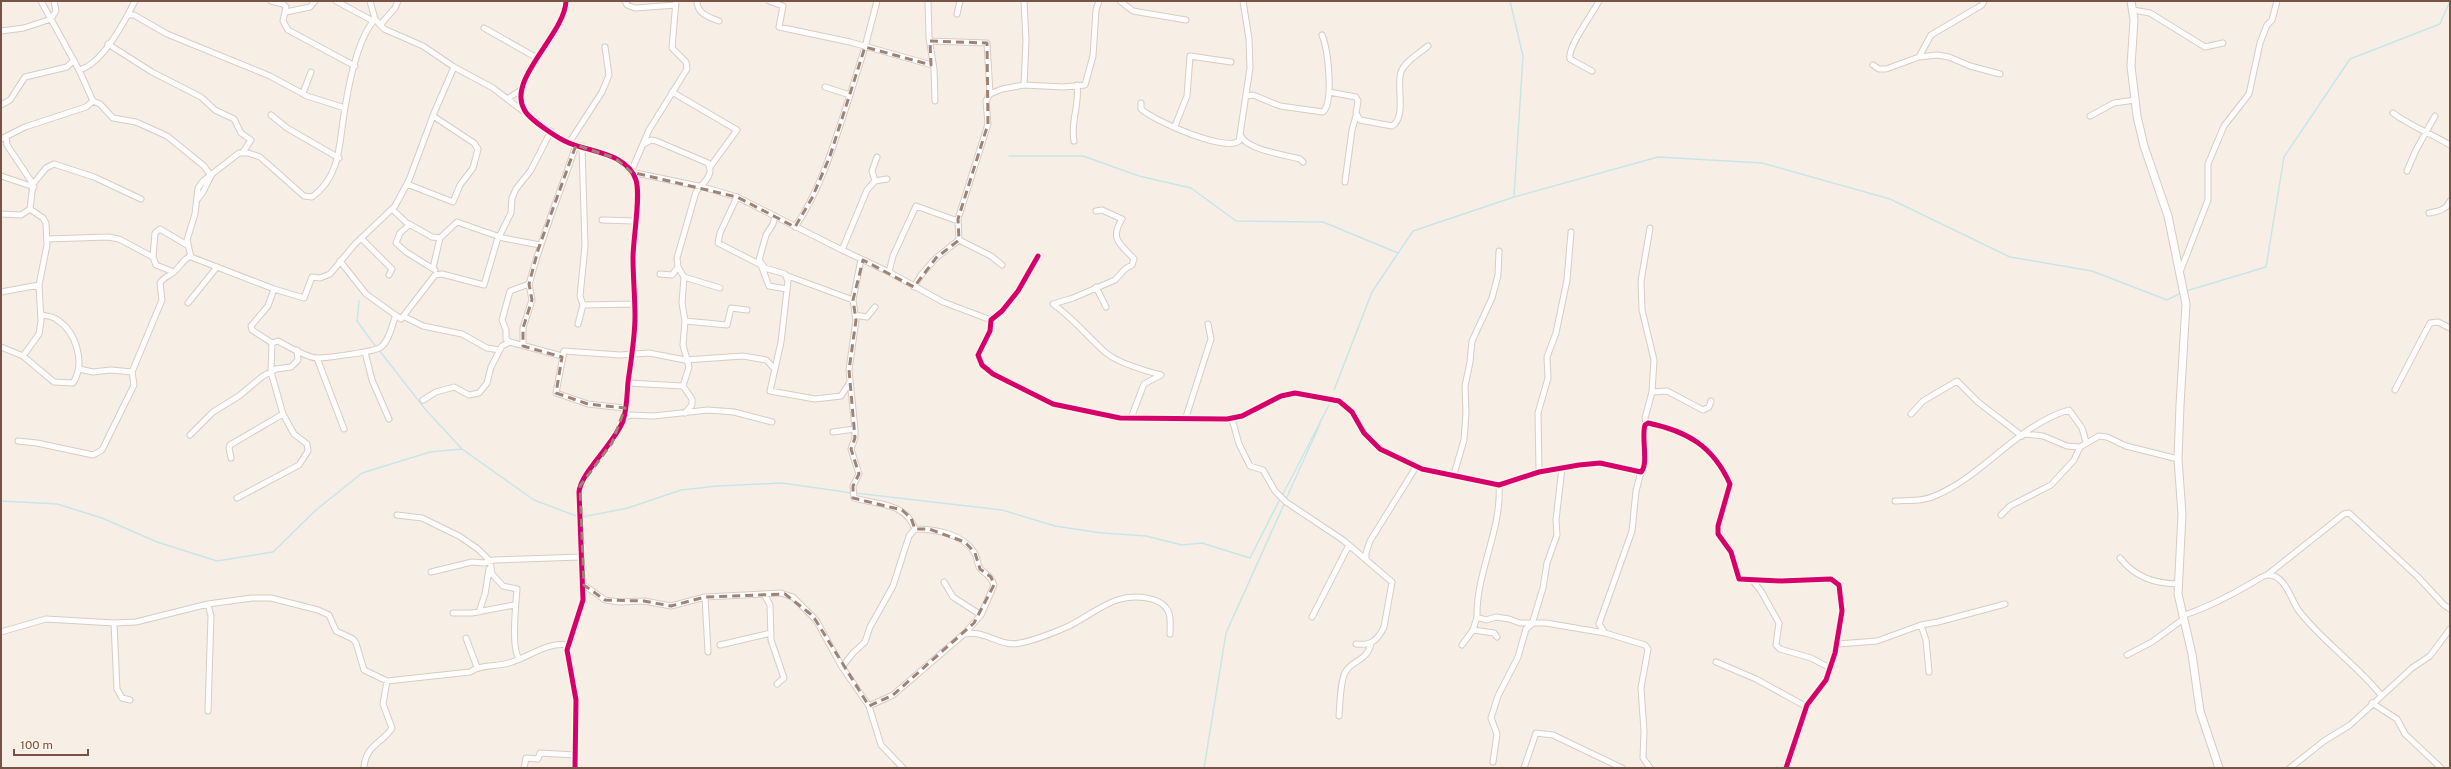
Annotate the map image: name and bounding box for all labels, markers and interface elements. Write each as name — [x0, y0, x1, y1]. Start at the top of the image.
scale bar — [14, 731, 88, 757]
text: 100 m — [20, 738, 53, 752]

